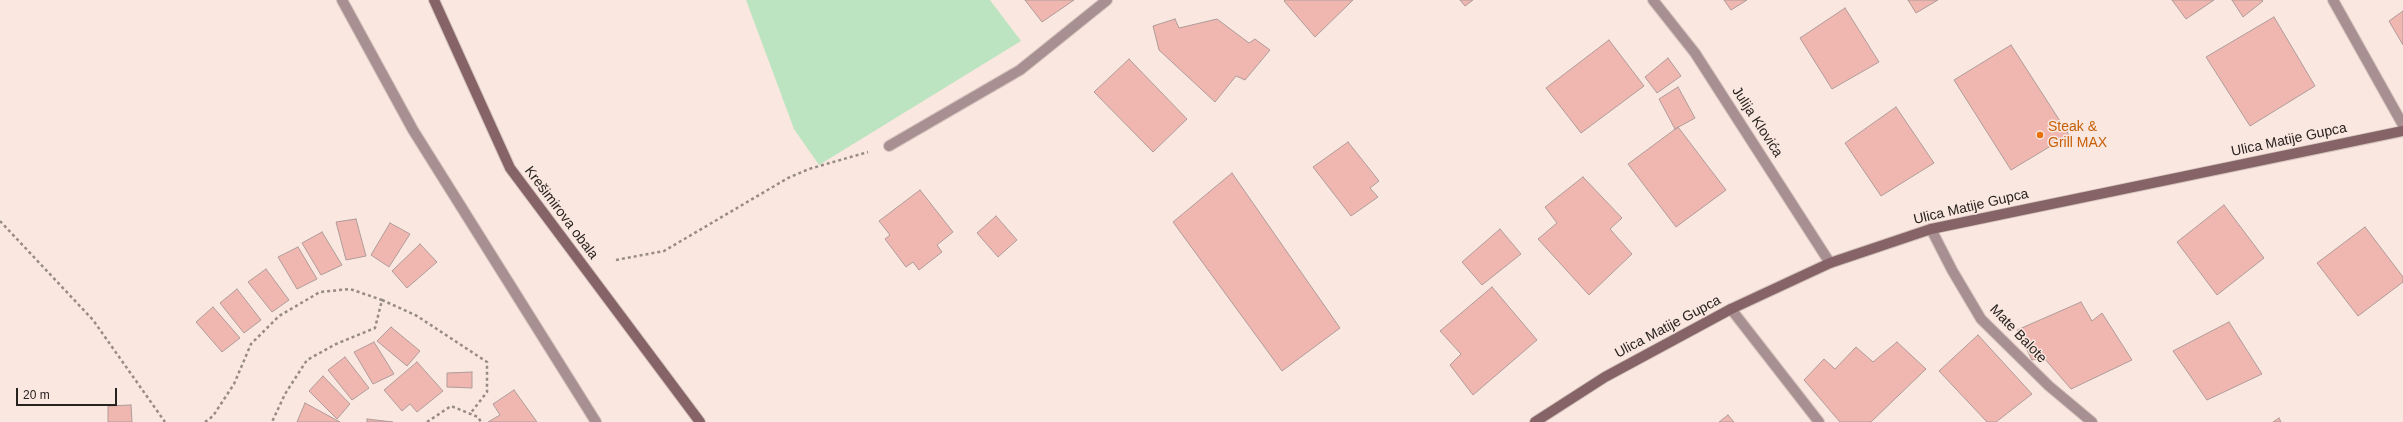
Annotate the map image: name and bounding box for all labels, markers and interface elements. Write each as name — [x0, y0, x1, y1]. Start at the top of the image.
street label: Julija Klovića — [1728, 83, 1786, 161]
place label: Steak & Grill MAX — [2048, 119, 2107, 152]
street label: Ulica Matije Gupca — [2230, 120, 2348, 160]
marker: Steak & Grill MAX — [2035, 130, 2045, 140]
street label: Krešimirova obala — [521, 163, 601, 263]
street label: Ulica Matije Gupca — [1912, 186, 2030, 228]
street label: Ulica Matije Gupca — [1612, 292, 1724, 362]
street label: Mate Balote — [1986, 301, 2050, 367]
scale bar — [18, 380, 119, 406]
text: 20 m — [23, 388, 50, 402]

